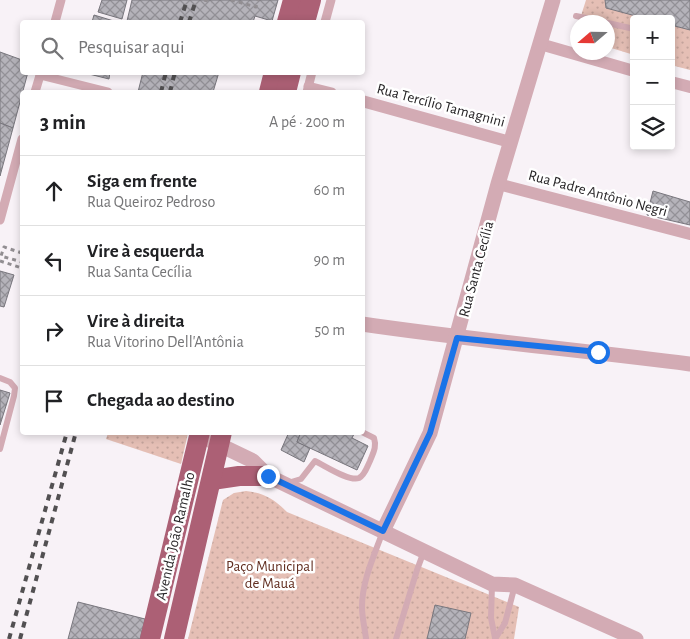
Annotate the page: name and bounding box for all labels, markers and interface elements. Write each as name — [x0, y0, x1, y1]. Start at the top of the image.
north arrow — [570, 15, 615, 60]
map controls — [630, 15, 675, 150]
button: + — [630, 15, 675, 60]
search box — [20, 20, 365, 75]
icon: search — [38, 34, 66, 62]
text: Pesquisar aqui — [78, 38, 184, 57]
button: − — [630, 60, 675, 105]
street label: Rua Tercílio Tamagnini — [375, 81, 507, 130]
button: layers — [630, 105, 675, 150]
text: 3 min — [40, 112, 86, 133]
text: A pé · 200 m — [269, 114, 345, 130]
street label: Rua Padre Antônio Negri — [527, 168, 669, 219]
text: Siga em frente — [87, 172, 197, 191]
icon: ahead — [40, 177, 68, 205]
text: 60 m — [314, 182, 345, 198]
text: Rua Queiroz Pedroso — [87, 194, 215, 210]
street label: Rua Santa Cecília — [456, 219, 497, 319]
text: Vire à esquerda — [87, 242, 204, 261]
icon: left — [40, 247, 68, 275]
text: 90 m — [314, 252, 345, 268]
text: Rua Santa Cecília — [87, 264, 192, 280]
text: Vire à direita — [87, 312, 185, 331]
icon: right — [40, 317, 68, 345]
text: 50 m — [314, 322, 345, 338]
text: Rua Vitorino Dell'Antônia — [87, 334, 244, 350]
route start — [587, 341, 610, 364]
icon: arrive — [40, 387, 68, 415]
text: Chegada ao destino — [87, 391, 235, 410]
route end — [257, 465, 280, 488]
street label: Avenida João Ramalho — [153, 471, 198, 602]
park label: Paço Municipal de Mauá — [226, 559, 314, 591]

